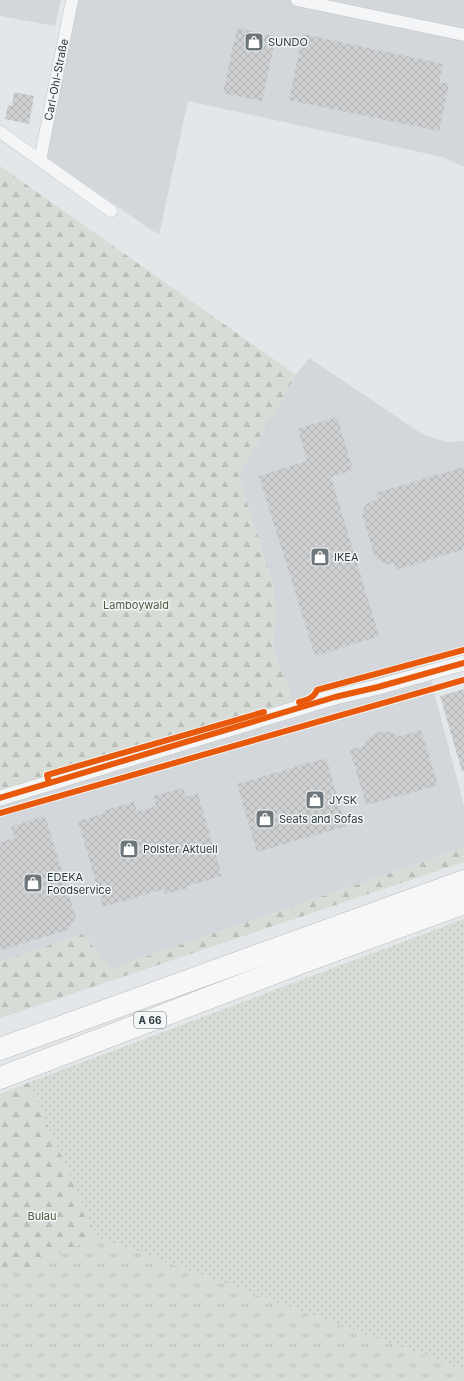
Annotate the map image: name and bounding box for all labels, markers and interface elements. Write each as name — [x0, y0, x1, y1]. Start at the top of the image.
shop icon: SUNDO — [243, 31, 265, 53]
place label: SUNDO — [268, 35, 308, 49]
street label: Carl-Ohl-Straße — [41, 37, 71, 122]
shop icon: IKEA — [309, 546, 331, 568]
place label: IKEA — [334, 550, 359, 564]
park label: Lamboywald — [103, 598, 169, 612]
shop icon: JYSK — [304, 789, 326, 811]
place label: JYSK — [329, 793, 358, 807]
shop icon: Seats and Sofas — [254, 808, 276, 830]
place label: Seats and Sofas — [279, 812, 363, 826]
shop icon: Polster Aktuell — [118, 838, 140, 860]
place label: Polster Aktuell — [143, 842, 218, 856]
place label: EDEKA Foodservice — [47, 870, 111, 897]
shop icon: EDEKA Foodservice — [22, 872, 44, 894]
road number: A 66 — [134, 1012, 166, 1028]
park label: Bulau — [27, 1209, 57, 1223]

